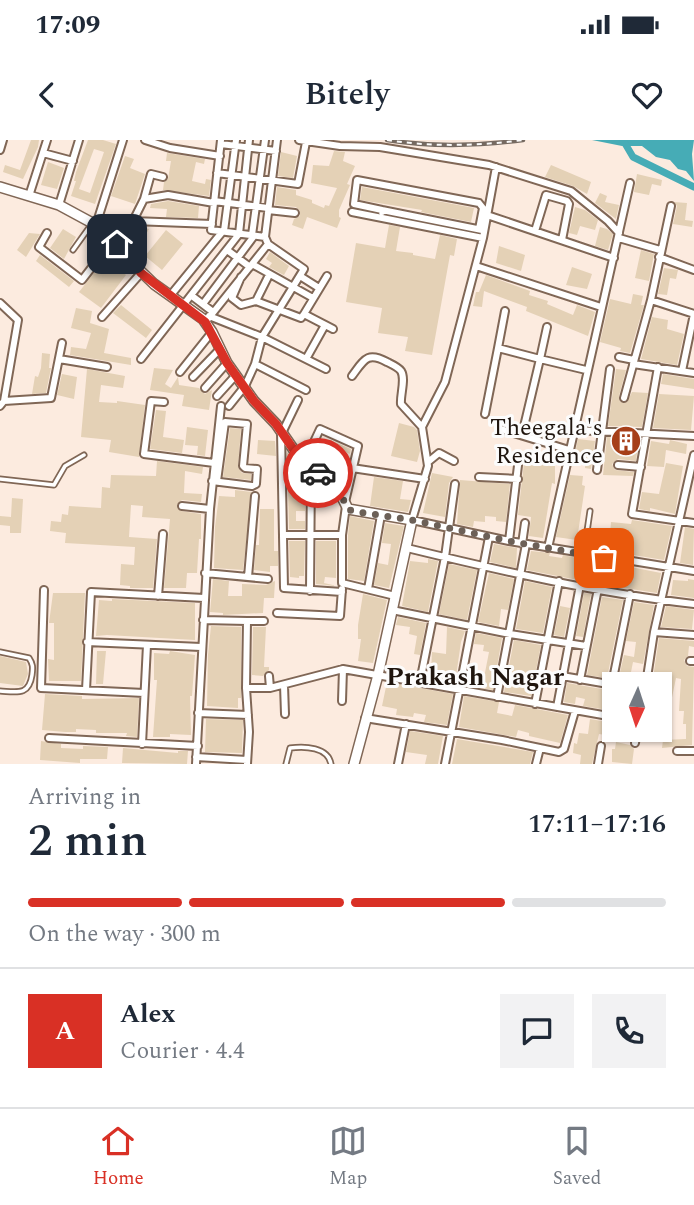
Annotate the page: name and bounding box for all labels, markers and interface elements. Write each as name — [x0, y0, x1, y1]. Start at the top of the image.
text: 17:09 — [35, 5, 100, 45]
text: Bitely — [304, 70, 390, 119]
icon: back — [28, 76, 66, 114]
icon: heart — [628, 76, 666, 114]
pin — [87, 214, 147, 274]
icon: home — [98, 225, 136, 263]
place label: Theegala's Residence — [490, 410, 603, 474]
building icon: Theegala's Residence — [609, 424, 643, 458]
courier — [283, 438, 353, 508]
icon: car — [299, 454, 337, 492]
pin — [574, 528, 634, 588]
icon: bag — [585, 539, 623, 577]
district label: Prakash Nagar — [386, 657, 565, 697]
north arrow — [602, 672, 672, 742]
map controls — [602, 672, 672, 742]
text: Arriving in — [28, 780, 141, 815]
text: 17:11–17:16 — [528, 804, 666, 844]
text: 2 min — [28, 806, 147, 876]
text: On the way · 300 m — [28, 917, 221, 952]
text: Alex — [120, 994, 175, 1034]
button: chat — [500, 994, 574, 1068]
button: phone — [592, 994, 666, 1068]
text: A — [55, 1011, 75, 1051]
text: Courier · 4.4 — [120, 1034, 245, 1069]
tab: Home — [93, 1122, 144, 1193]
tab: Map — [329, 1122, 367, 1193]
tab: Saved — [553, 1122, 601, 1193]

